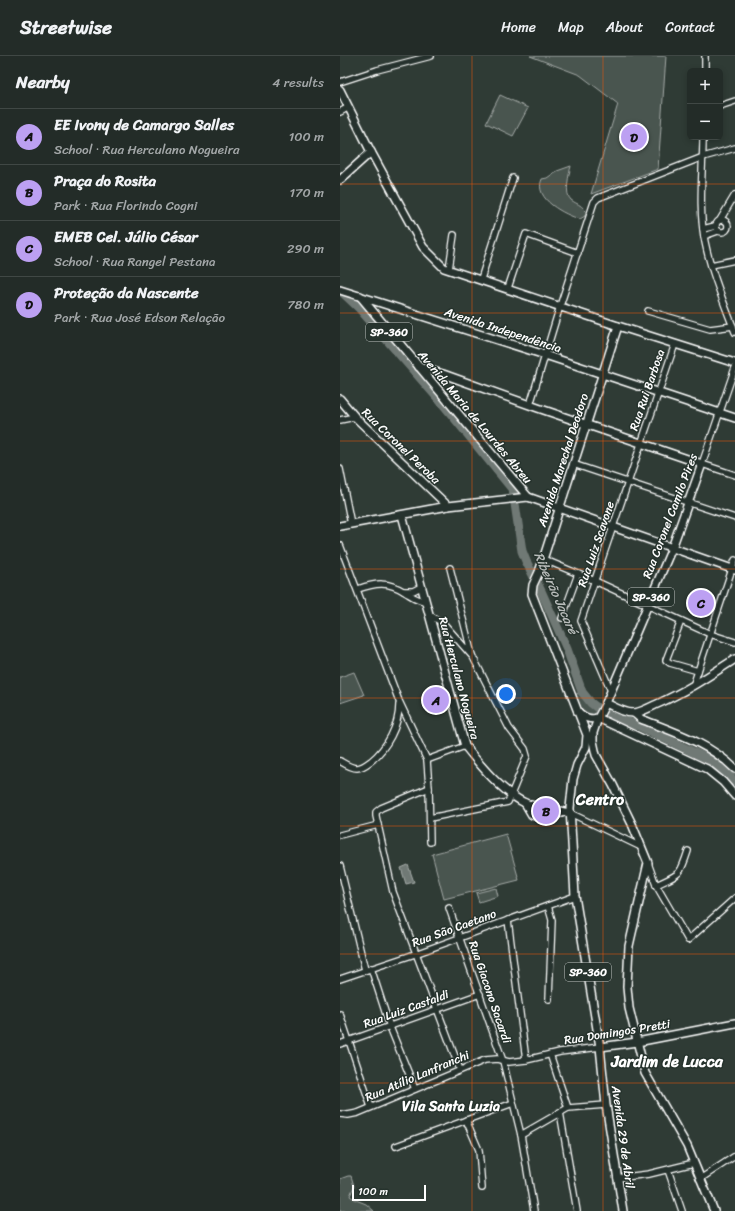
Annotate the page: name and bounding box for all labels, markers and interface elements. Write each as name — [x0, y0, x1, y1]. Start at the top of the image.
text: Streetwise — [20, 11, 112, 44]
text: Home — [501, 15, 536, 40]
text: Map — [558, 15, 584, 40]
text: About — [606, 15, 643, 40]
text: Contact — [665, 15, 715, 40]
text: Nearby — [16, 67, 70, 97]
map controls — [687, 68, 723, 140]
button: + — [687, 68, 723, 104]
text: 4 results — [272, 71, 324, 94]
button: − — [687, 104, 723, 140]
text: EE Ivony de Camargo Salles — [54, 112, 234, 138]
pin: D — [621, 122, 647, 152]
text: A — [25, 125, 33, 148]
text: 100 m — [289, 125, 324, 148]
text: School · Rua Herculano Nogueira — [54, 138, 240, 161]
text: Praça do Rosita — [54, 168, 156, 194]
text: B — [25, 181, 33, 204]
text: 170 m — [289, 181, 324, 204]
text: Park · Rua Florindo Cogni — [54, 194, 197, 217]
text: EMEB Cel. Júlio César — [54, 224, 198, 250]
text: C — [25, 237, 33, 260]
text: 290 m — [287, 237, 324, 260]
text: School · Rua Rangel Pestana — [54, 250, 216, 273]
text: Proteção da Nascente — [54, 280, 199, 306]
text: D — [25, 293, 33, 316]
text: 780 m — [287, 293, 324, 316]
street label: Avenida Independência — [441, 300, 564, 359]
text: Park · Rua José Edson Relação — [54, 306, 225, 329]
road number: SP-360 — [366, 323, 412, 341]
street label: Avenida Maria de Lourdes Abreu — [411, 344, 538, 489]
street label: Rua Rui Barbosa — [623, 346, 671, 434]
street label: Avenida Marechal Deodoro — [531, 390, 595, 531]
street label: Rua Coronel Peroba — [356, 402, 446, 490]
street label: Rua Coronel Camilo Pires — [636, 450, 704, 582]
street label: Rua Luiz Scavone — [571, 498, 621, 590]
water label: Ribeirão Jacaré — [528, 548, 585, 640]
road number: SP-360 — [628, 588, 674, 606]
pin: C — [688, 588, 714, 618]
street label: Rua Herculano Nogueira — [432, 614, 486, 743]
your location — [496, 684, 516, 704]
pin: A — [423, 685, 449, 715]
district label: Centro — [575, 785, 625, 814]
pin: B — [533, 796, 559, 826]
street label: Rua São Caetano — [409, 902, 499, 954]
street label: Rua Giacono Sacardi — [462, 938, 518, 1047]
road number: SP-360 — [565, 963, 611, 981]
street label: Rua Luiz Castaldi — [360, 983, 453, 1035]
street label: Rua Domingos Pretti — [562, 1013, 672, 1051]
street label: Rua Atílio Lanfranchi — [361, 1044, 473, 1108]
district label: Jardim de Lucca — [610, 1047, 724, 1076]
street label: Avenida 29 de Abril — [605, 1083, 641, 1191]
district label: Vila Santa Luzia — [402, 1094, 500, 1119]
text: 100 m — [358, 1182, 388, 1201]
scale bar — [352, 1183, 426, 1202]

